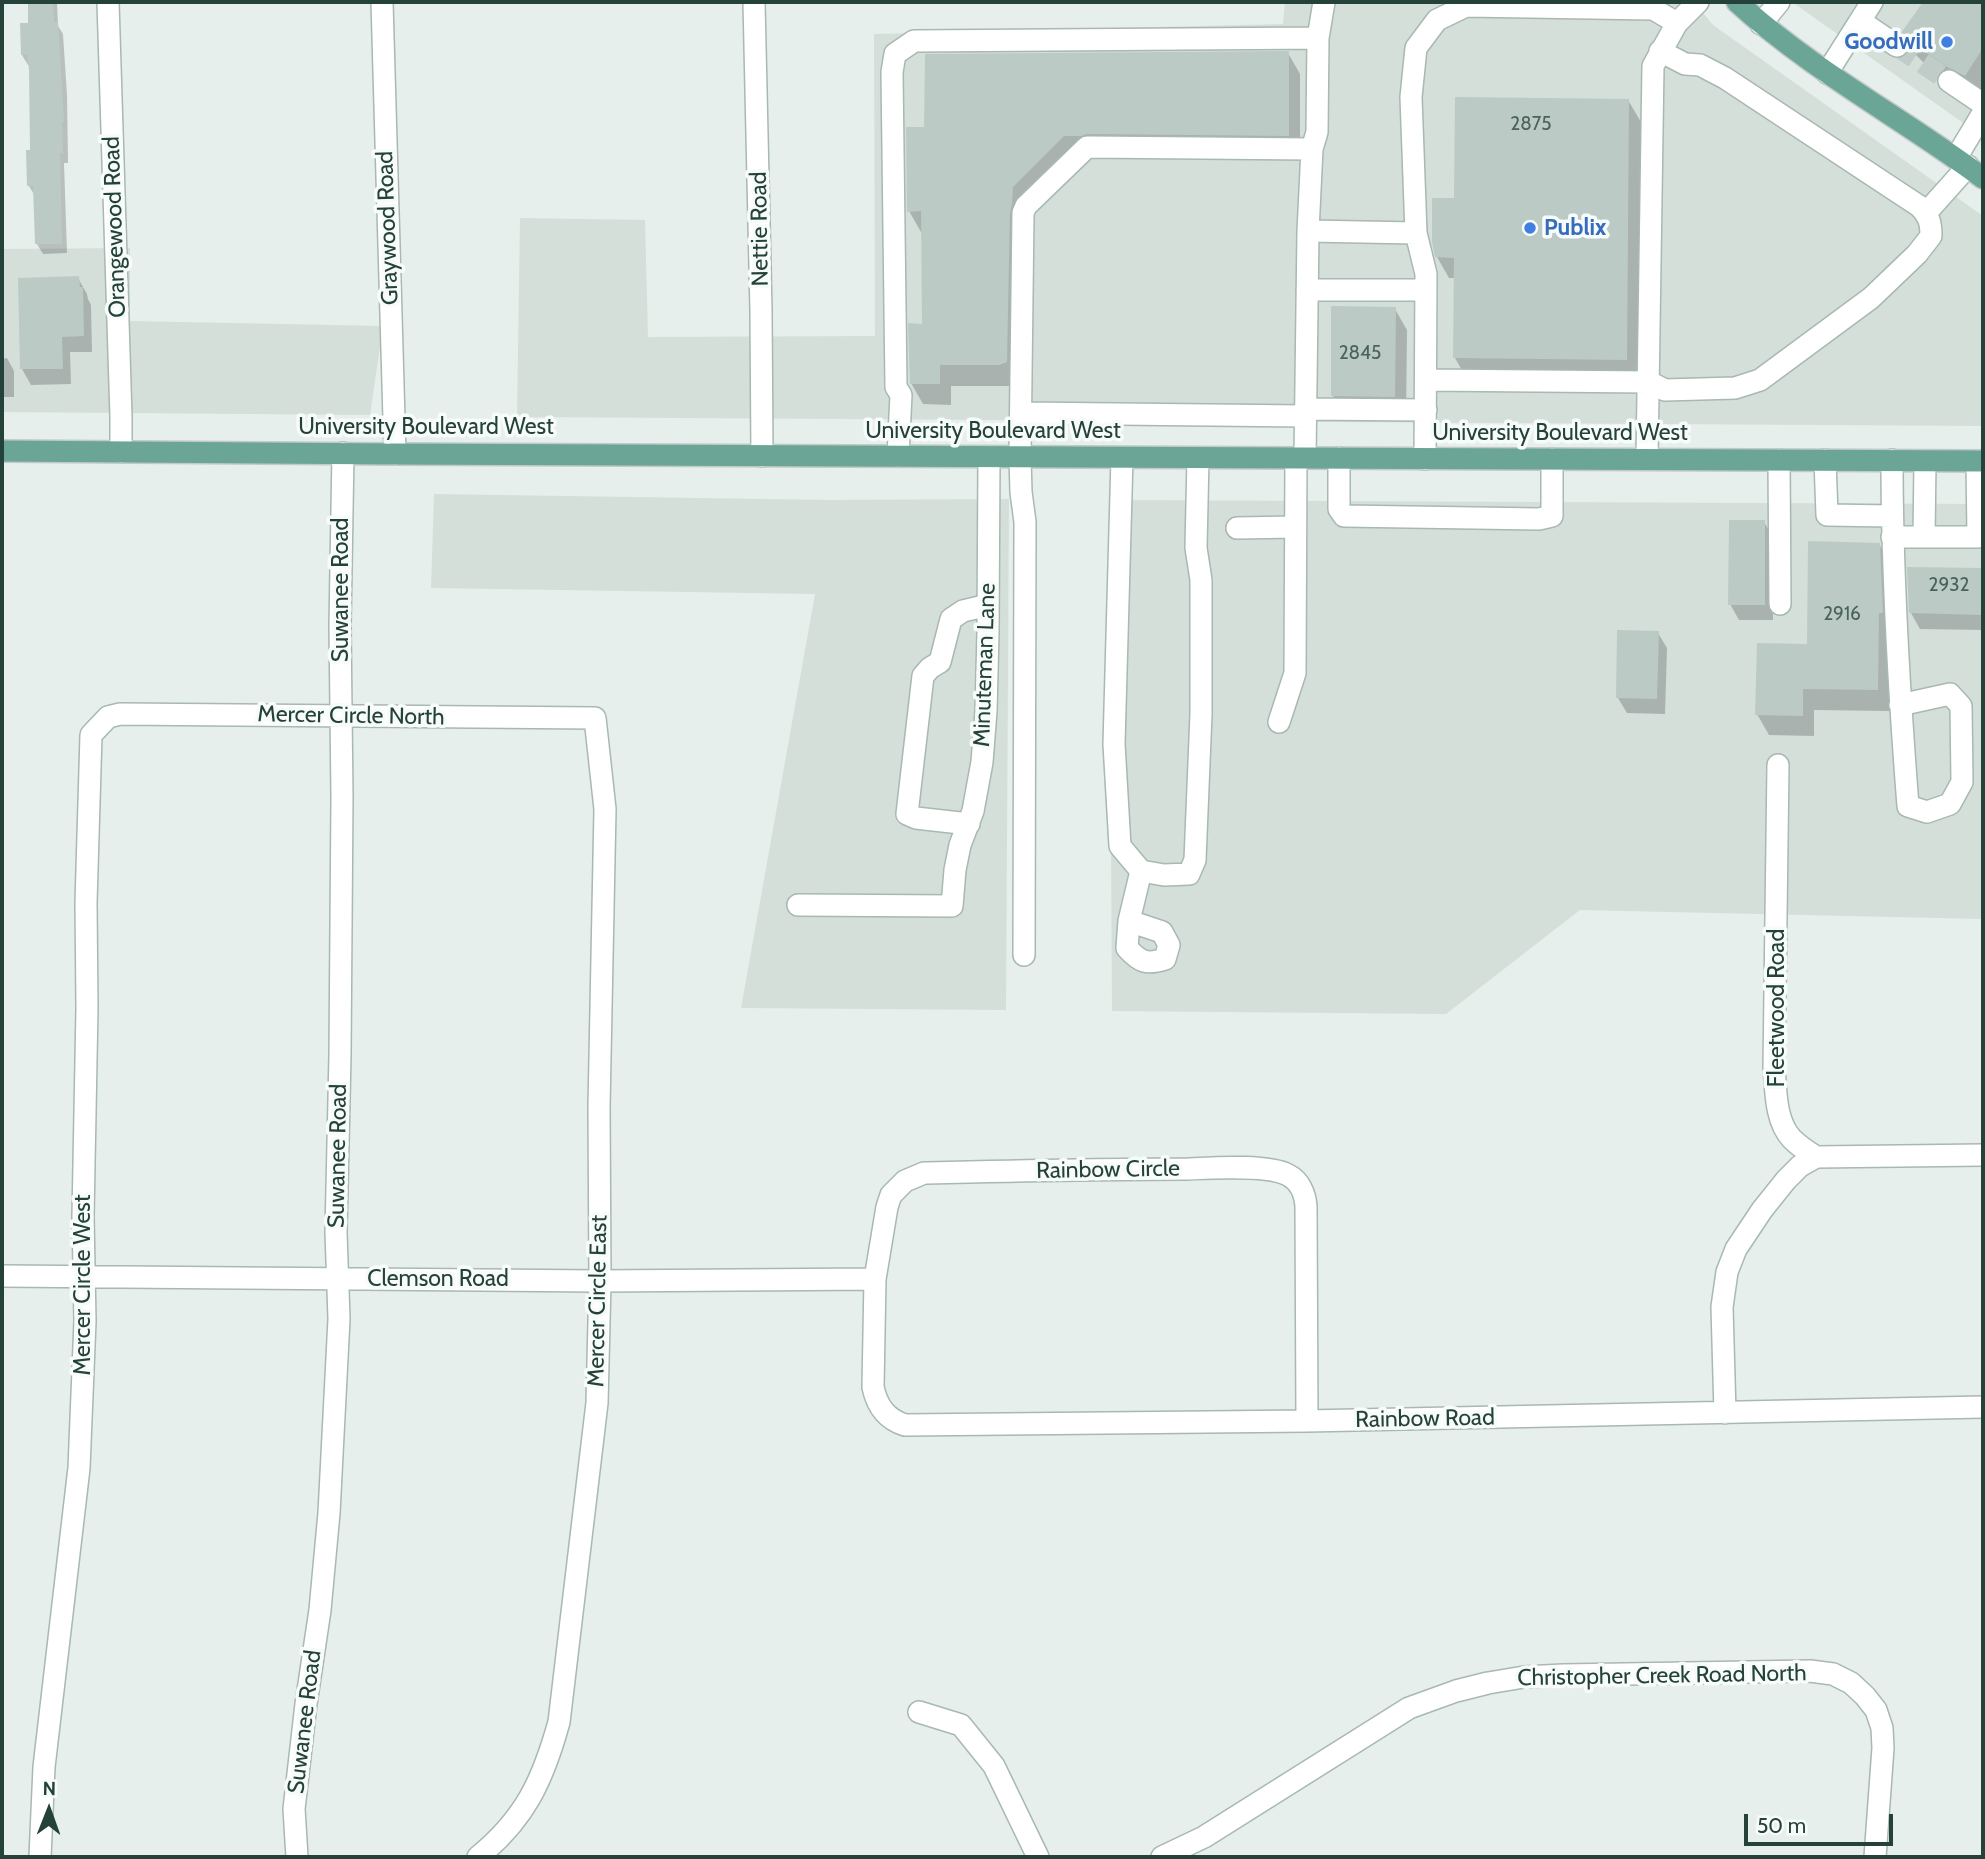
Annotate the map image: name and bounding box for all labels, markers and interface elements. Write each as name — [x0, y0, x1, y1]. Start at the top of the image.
place label: Goodwill — [1844, 28, 1933, 56]
marker: Goodwill — [1939, 34, 1955, 50]
house number: 2875 — [1510, 113, 1552, 135]
street label: Orangewood Road — [98, 136, 132, 318]
street label: Graywood Road — [372, 150, 404, 306]
street label: Nettie Road — [745, 171, 775, 287]
place label: Publix — [1544, 214, 1606, 242]
marker: Publix — [1522, 220, 1538, 236]
house number: 2845 — [1339, 342, 1381, 364]
street label: University Boulevard West — [298, 413, 554, 441]
street label: University Boulevard West — [865, 417, 1121, 445]
street label: University Boulevard West — [1432, 419, 1688, 447]
street label: Suwanee Road — [327, 518, 355, 662]
house number: 2932 — [1929, 574, 1969, 596]
street label: Minuteman Lane — [968, 583, 1002, 747]
house number: 2916 — [1823, 603, 1861, 625]
street label: Mercer Circle North — [257, 701, 445, 731]
street label: Fleetwood Road — [1763, 929, 1791, 1087]
street label: Suwanee Road — [323, 1084, 353, 1228]
street label: Rainbow Circle — [1036, 1155, 1180, 1185]
street label: Mercer Circle West — [69, 1195, 97, 1375]
street label: Mercer Circle East — [583, 1215, 613, 1387]
street label: Clemson Road — [367, 1265, 509, 1293]
street label: Rainbow Road — [1355, 1404, 1495, 1434]
street label: Suwanee Road — [283, 1649, 327, 1795]
street label: Christopher Creek Road North — [1517, 1660, 1807, 1692]
north arrow — [14, 1775, 84, 1845]
text: N — [42, 1777, 56, 1800]
scale bar — [1747, 1800, 1896, 1844]
text: 50 m — [1757, 1813, 1806, 1838]

